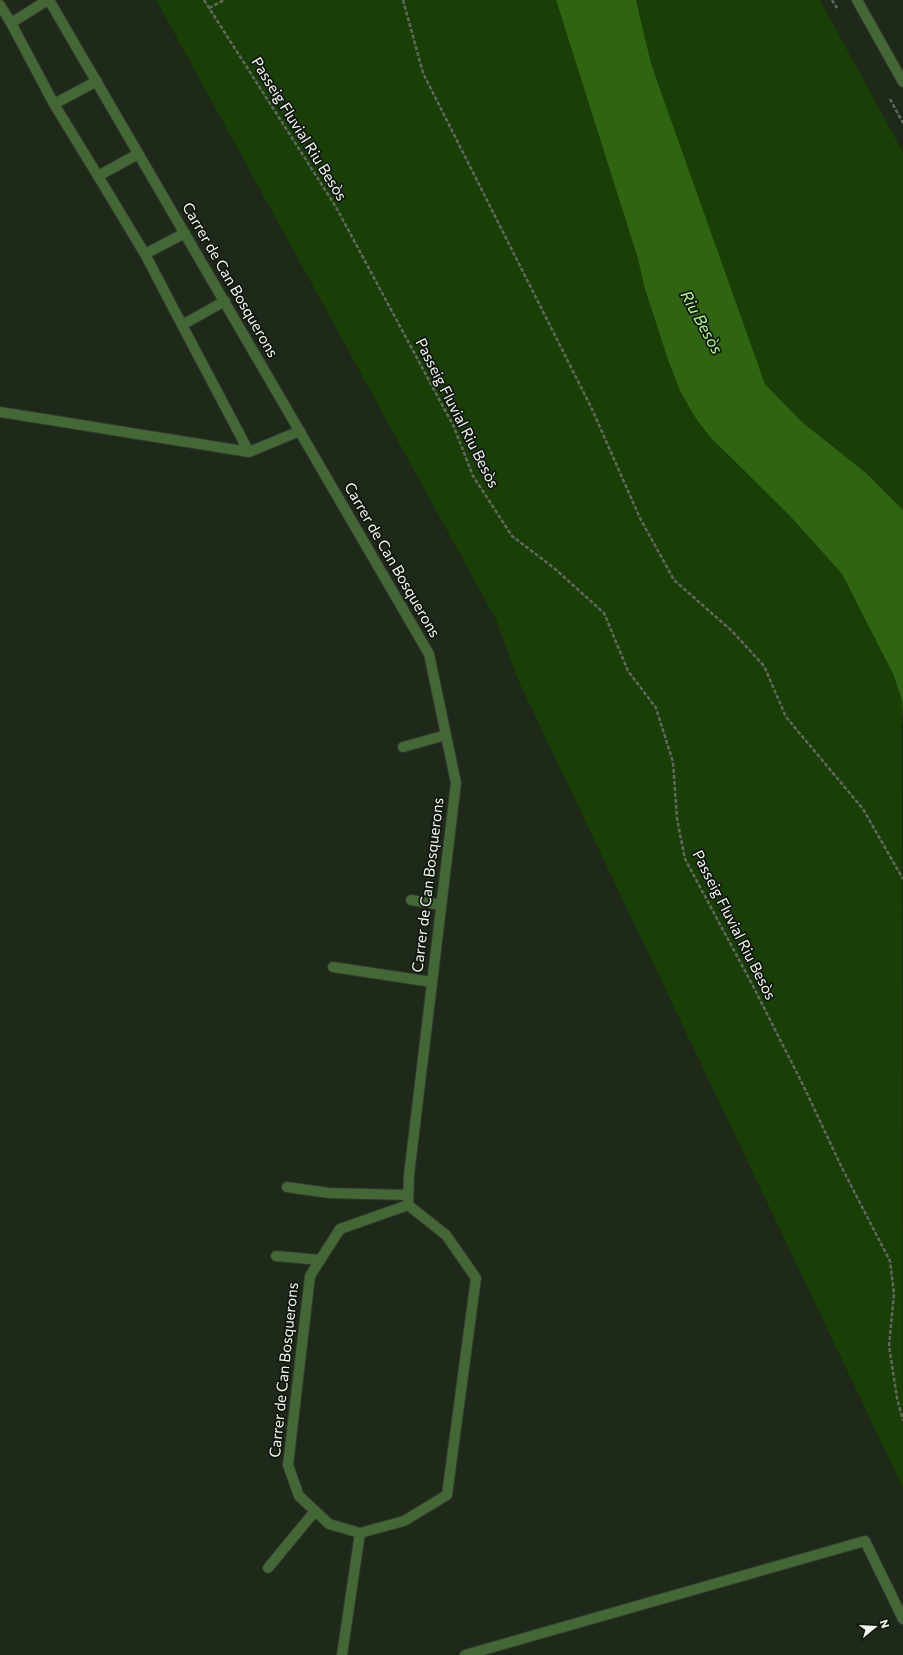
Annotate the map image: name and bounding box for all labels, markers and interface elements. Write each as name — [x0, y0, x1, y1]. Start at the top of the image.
street label: Passeig Fluvial Riu Besòs — [248, 53, 351, 204]
street label: Carrer de Can Bosquerons — [179, 199, 283, 360]
water label: Riu Besòs — [677, 287, 728, 357]
street label: Passeig Fluvial Riu Besòs — [412, 335, 504, 491]
street label: Carrer de Can Bosquerons — [341, 479, 445, 640]
street label: Carrer de Can Bosquerons — [407, 796, 447, 973]
street label: Passeig Fluvial Riu Besòs — [689, 847, 781, 1003]
street label: Carrer de Can Bosquerons — [265, 1281, 301, 1458]
north arrow — [855, 1607, 895, 1647]
text: N — [878, 1618, 892, 1630]

